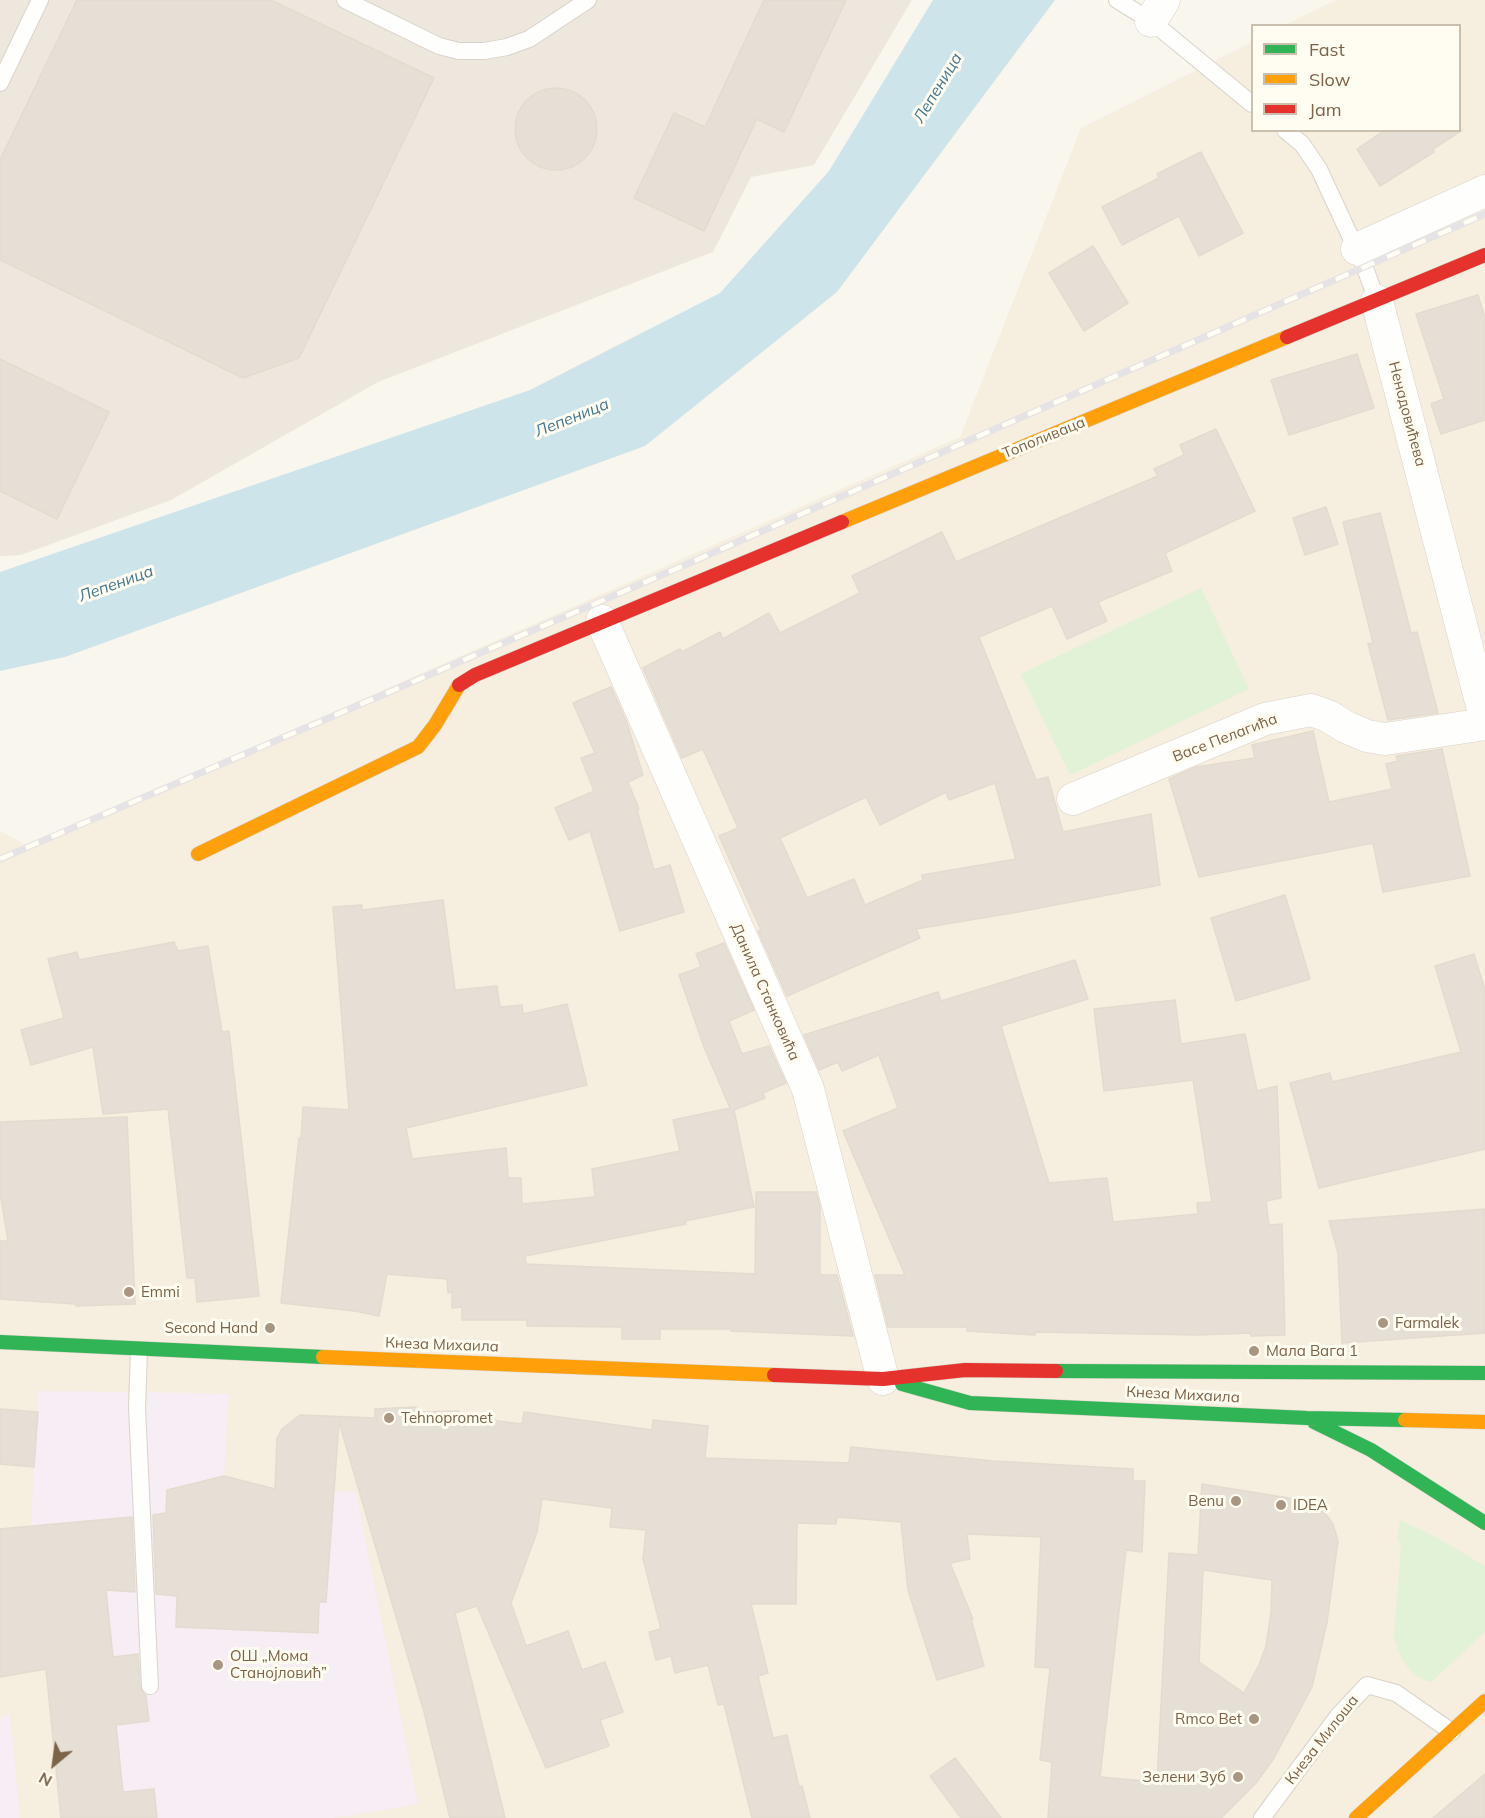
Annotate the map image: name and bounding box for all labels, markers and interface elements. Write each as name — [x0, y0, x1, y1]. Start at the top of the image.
legend — [1251, 24, 1461, 132]
text: Fast — [1309, 38, 1345, 61]
water label: Лепеница — [910, 50, 966, 126]
text: Slow — [1309, 68, 1350, 91]
text: Jam — [1309, 98, 1342, 121]
street label: Ненадовићева — [1384, 360, 1430, 468]
water label: Лепеница — [532, 394, 612, 442]
street label: Тополиваца — [1000, 413, 1088, 463]
water label: Лепеница — [76, 562, 156, 606]
street label: Васе Пелагића — [1170, 710, 1280, 766]
street label: Данила Станковића — [727, 921, 803, 1063]
place label: Emmi — [141, 1283, 180, 1301]
marker: Emmi — [122, 1285, 136, 1299]
place label: Farmalek — [1395, 1314, 1459, 1332]
marker: Farmalek — [1376, 1316, 1390, 1330]
place label: Second Hand — [165, 1319, 258, 1337]
marker: Second Hand — [263, 1321, 277, 1335]
street label: Кнеза Михаила — [385, 1334, 499, 1356]
place label: Мала Вага 1 — [1266, 1342, 1358, 1360]
marker: Мала Вага 1 — [1247, 1344, 1261, 1358]
street label: Кнеза Михаила — [1126, 1383, 1240, 1407]
place label: Tehnopromet — [401, 1409, 493, 1427]
marker: Tehnopromet — [382, 1411, 396, 1425]
place label: Benu — [1188, 1492, 1224, 1510]
marker: Benu — [1229, 1494, 1243, 1508]
place label: IDEA — [1293, 1496, 1328, 1514]
marker: IDEA — [1274, 1498, 1288, 1512]
place label: ОШ „Мома Станојловић” — [230, 1647, 327, 1682]
marker: ОШ „Мома Станојловић” — [211, 1658, 225, 1672]
street label: Кнеза Милоша — [1281, 1692, 1363, 1788]
place label: Rmco Bet — [1175, 1710, 1242, 1728]
marker: Rmco Bet — [1247, 1712, 1261, 1726]
north arrow — [24, 1734, 84, 1794]
text: N — [35, 1768, 55, 1791]
place label: Зелени Зуб — [1142, 1768, 1226, 1786]
marker: Зелени Зуб — [1231, 1770, 1245, 1784]

